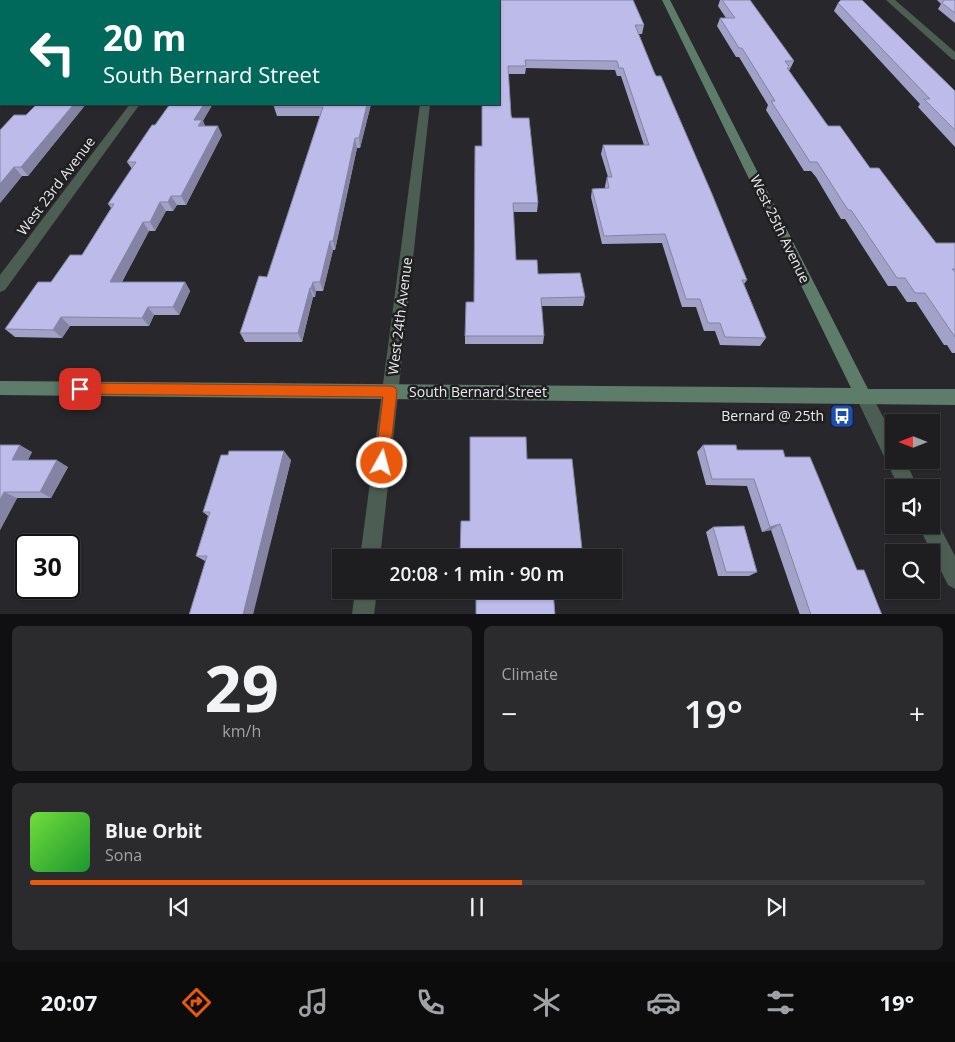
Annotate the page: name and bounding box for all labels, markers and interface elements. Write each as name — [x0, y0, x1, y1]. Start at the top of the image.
text: 20 m — [103, 14, 186, 61]
icon: left — [20, 20, 85, 85]
text: South Bernard Street — [103, 59, 320, 89]
street label: West 23rd Avenue — [12, 132, 99, 239]
street label: West 25th Avenue — [746, 172, 815, 286]
street label: West 24th Avenue — [383, 256, 416, 376]
pin — [59, 368, 101, 410]
icon: arrive — [66, 375, 94, 403]
street label: South Bernard Street — [409, 382, 547, 401]
bus stop icon: Bernard @ 25th — [829, 403, 855, 429]
place label: Bernard @ 25th — [721, 406, 824, 425]
north arrow — [885, 414, 940, 469]
map controls — [885, 414, 940, 599]
position arrow — [355, 436, 407, 488]
button: sound — [885, 479, 940, 534]
speed limit sign: 30 — [15, 534, 80, 599]
button: search — [885, 544, 940, 599]
text: 20:08 · 1 min · 90 m — [390, 561, 564, 587]
text: 29 — [205, 643, 279, 731]
text: Climate — [502, 663, 558, 685]
text: 19° — [683, 687, 743, 739]
text: − — [502, 694, 518, 732]
text: + — [909, 694, 925, 732]
text: km/h — [222, 720, 261, 742]
text: Blue Orbit — [105, 818, 202, 844]
text: Sona — [105, 844, 142, 866]
icon: previous — [165, 893, 193, 921]
icon: pause — [463, 893, 491, 921]
icon: next — [762, 893, 790, 921]
icon: directions — [179, 985, 214, 1020]
icon: music — [296, 985, 331, 1020]
icon: phone — [413, 985, 448, 1020]
icon: climate — [529, 985, 564, 1020]
icon: car — [646, 985, 681, 1020]
icon: filters — [763, 985, 798, 1020]
text: 20:07 — [41, 987, 97, 1017]
text: 19° — [879, 987, 914, 1017]

